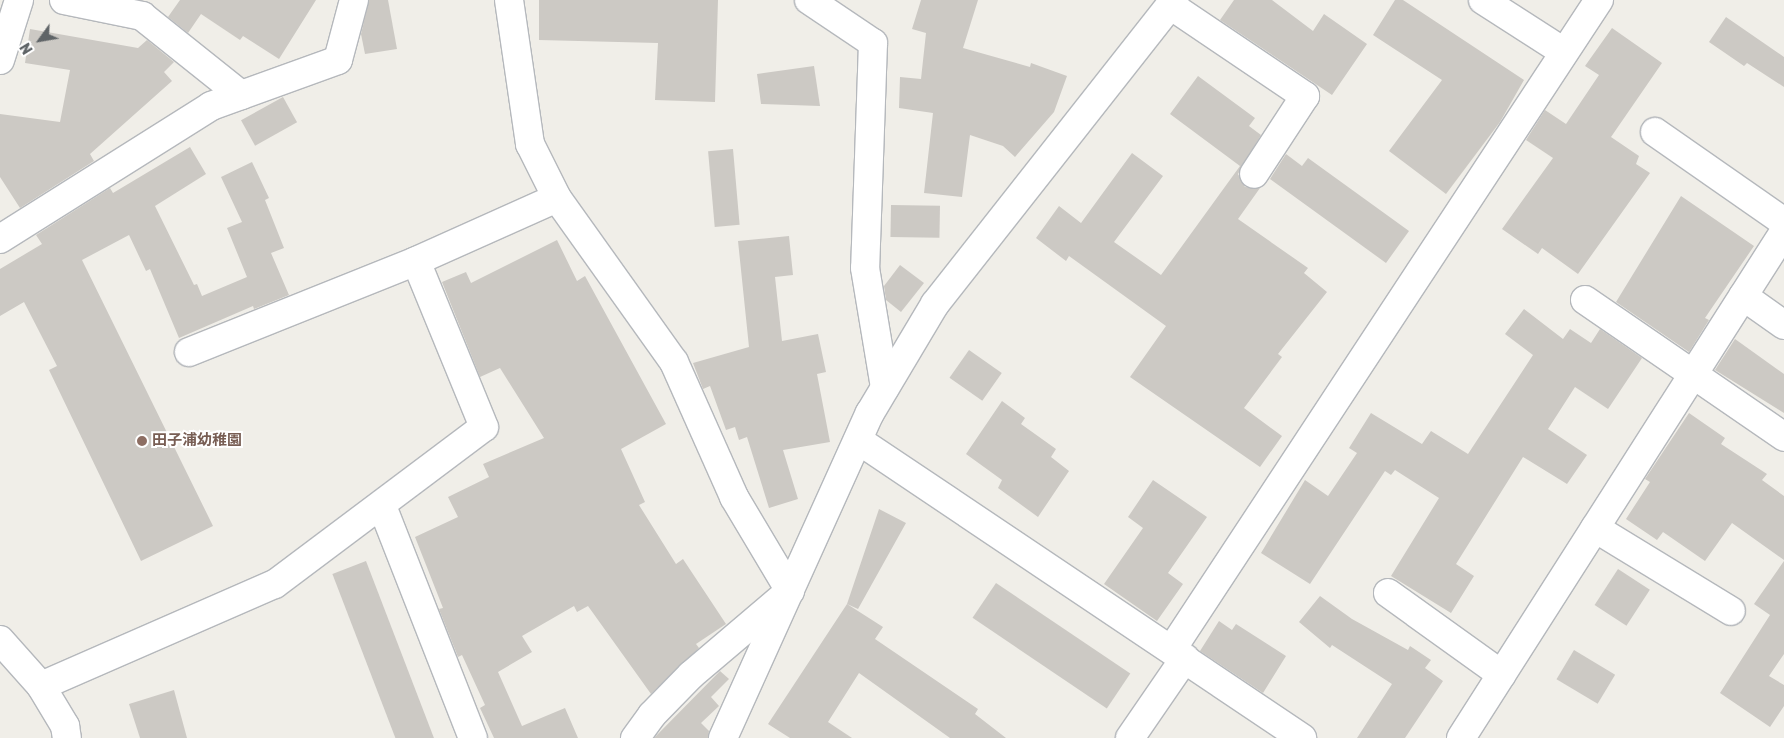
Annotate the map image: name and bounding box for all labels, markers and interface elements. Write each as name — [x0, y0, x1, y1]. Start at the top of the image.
north arrow — [15, 15, 65, 65]
text: N — [17, 39, 37, 57]
place label: 田子浦幼稚園 — [152, 432, 242, 450]
marker: 田子浦幼稚園 — [136, 435, 148, 447]

